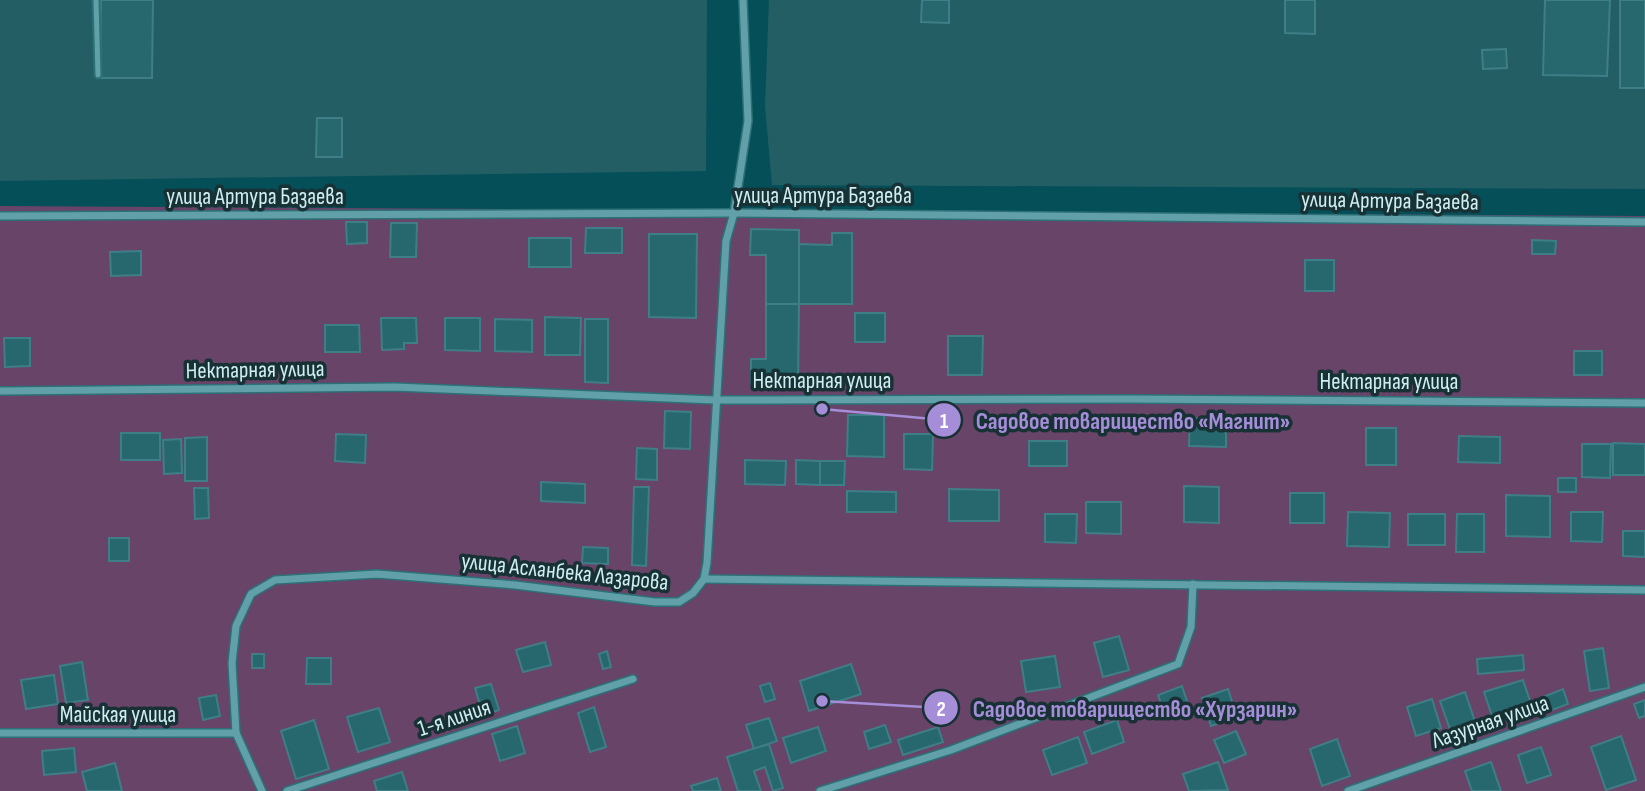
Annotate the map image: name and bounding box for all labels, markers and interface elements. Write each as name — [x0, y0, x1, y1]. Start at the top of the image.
street label: улица Артура Базаева — [734, 182, 912, 210]
street label: улица Артура Базаева — [166, 183, 344, 211]
street label: улица Артура Базаева — [1301, 185, 1479, 217]
street label: Нектарная улица — [185, 355, 325, 385]
street label: Нектарная улица — [753, 367, 891, 395]
street label: Нектарная улица — [1320, 368, 1458, 396]
callout: Садовое товарищество «Магнит» — [927, 398, 1304, 443]
text: Садовое товарищество «Магнит» — [976, 407, 1290, 436]
text: 1 — [940, 409, 948, 434]
street label: улица Асланбека Лазарова — [460, 547, 670, 597]
callout: Садовое товарищество «Хурзарин» — [924, 686, 1311, 731]
street label: Лазурная улица — [1427, 689, 1552, 755]
street label: 1-я линия — [414, 693, 494, 743]
text: Садовое товарищество «Хурзарин» — [973, 695, 1297, 724]
text: 2 — [936, 697, 946, 722]
street label: Майская улица — [60, 701, 176, 729]

